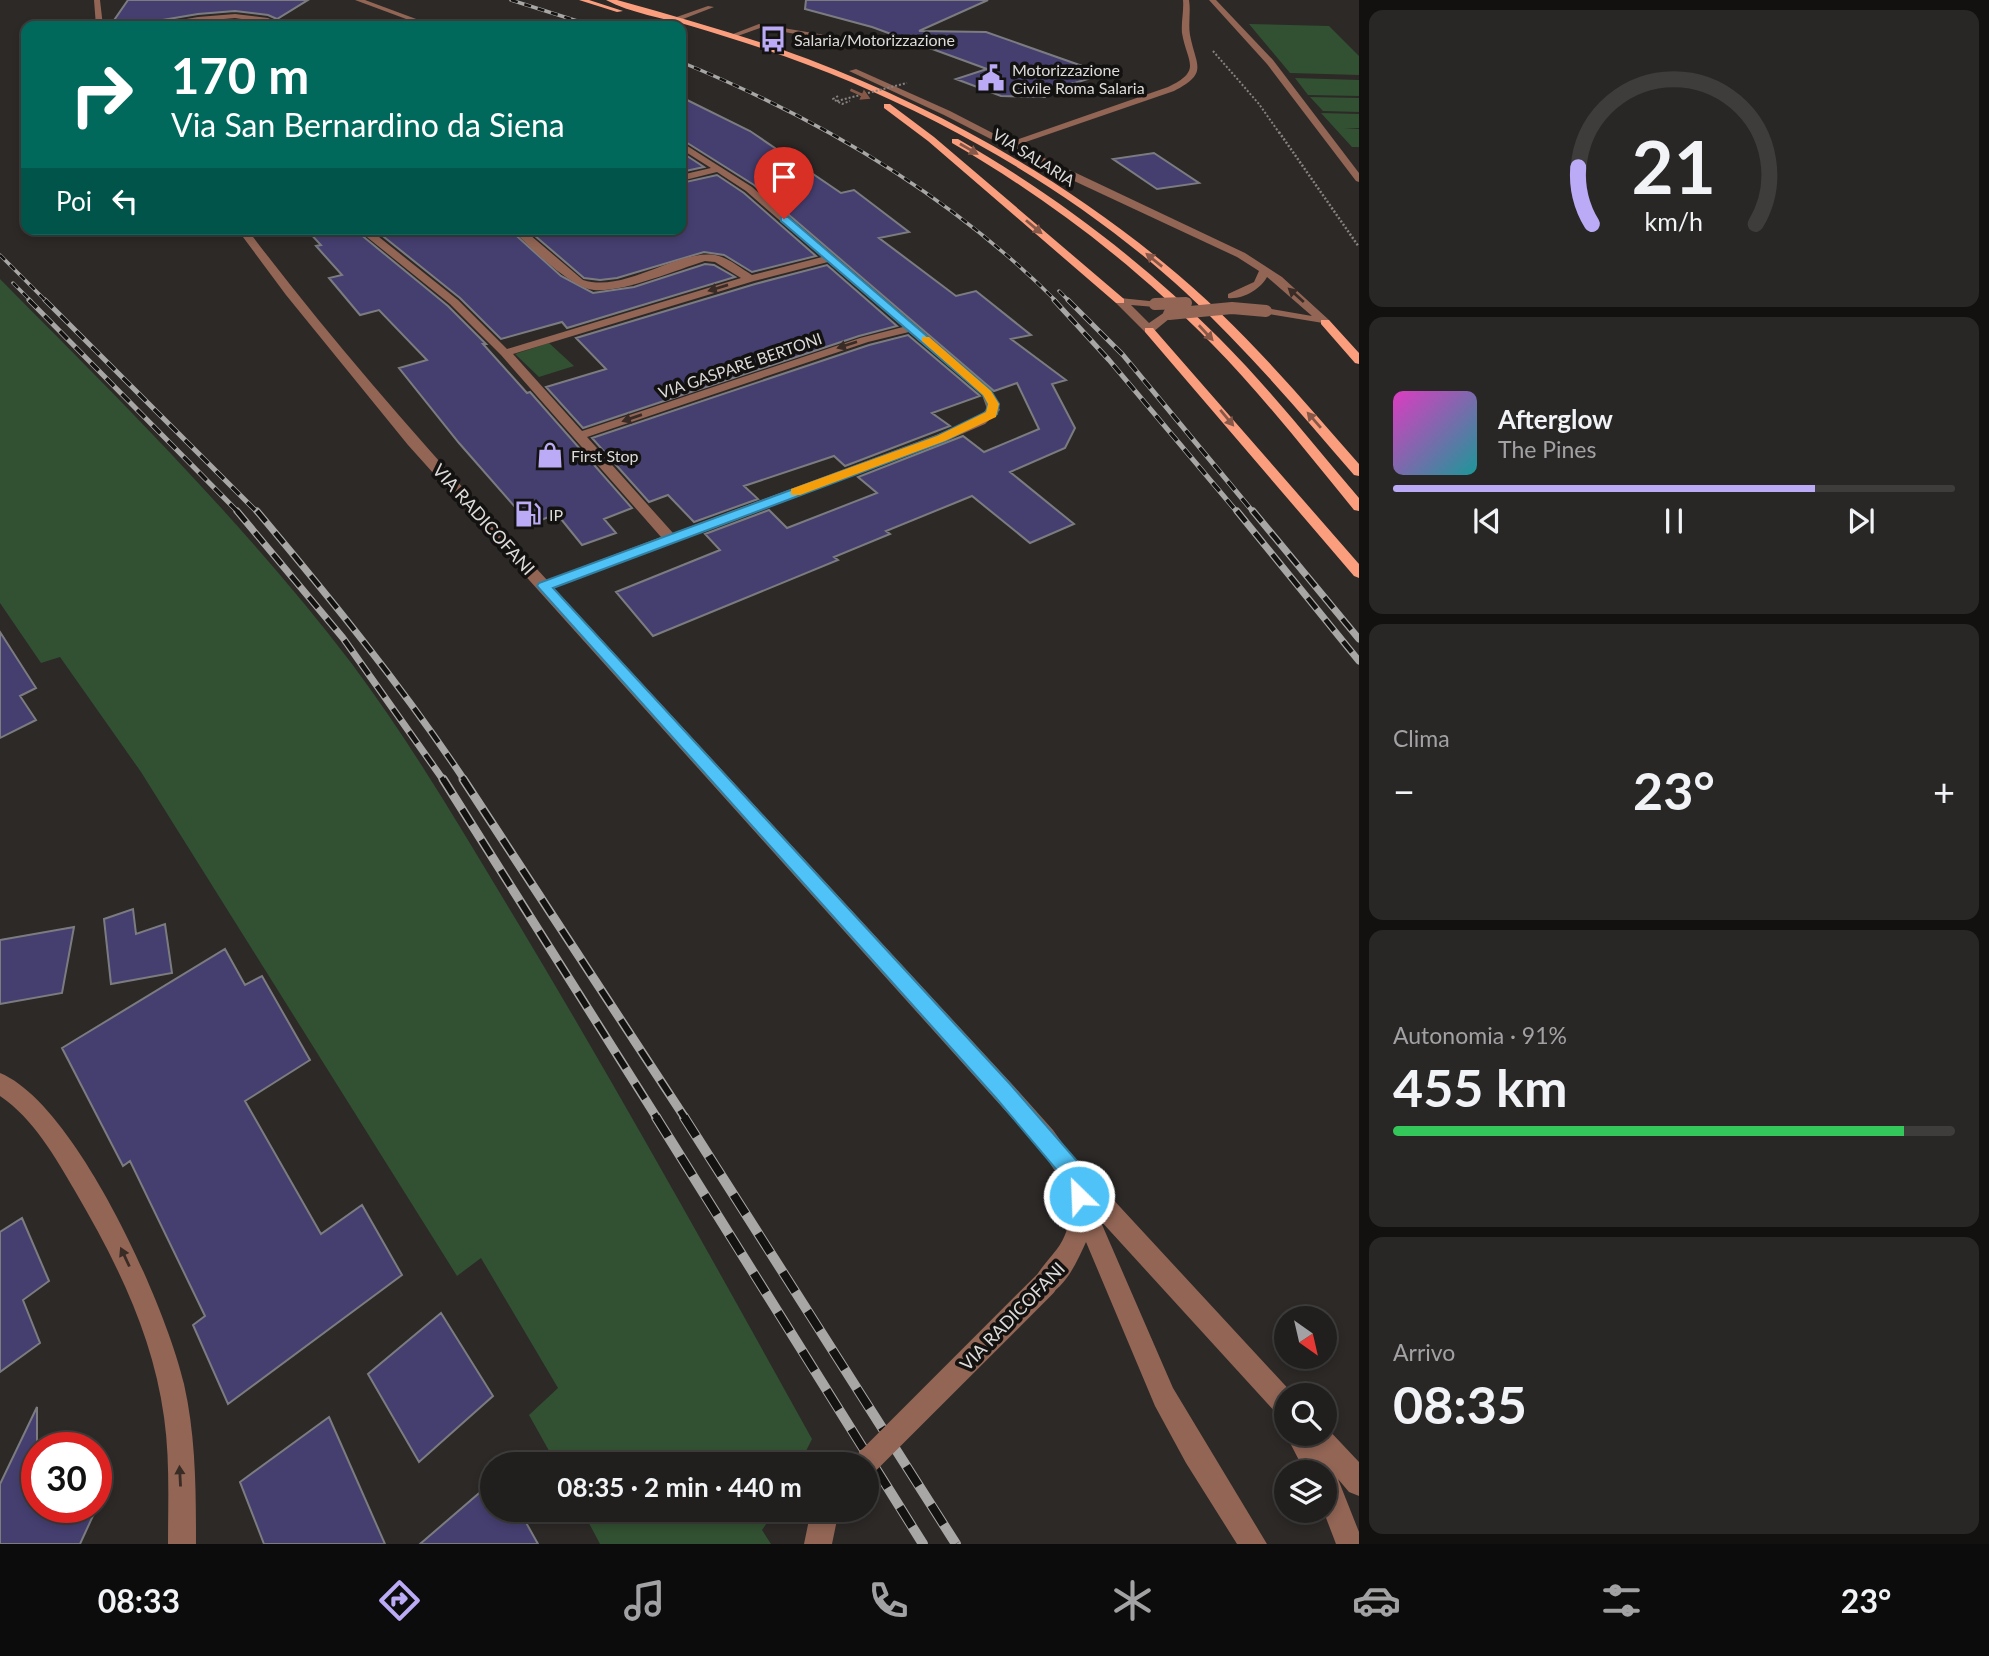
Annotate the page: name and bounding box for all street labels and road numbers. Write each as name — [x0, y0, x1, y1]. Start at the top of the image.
street label: VIA SALARIA — [989, 124, 1079, 190]
street label: VIA GASPARE BERTONI — [656, 328, 824, 402]
street label: VIA RADICOFANI — [428, 459, 540, 579]
street label: VIA RADICOFANI — [955, 1257, 1069, 1375]

